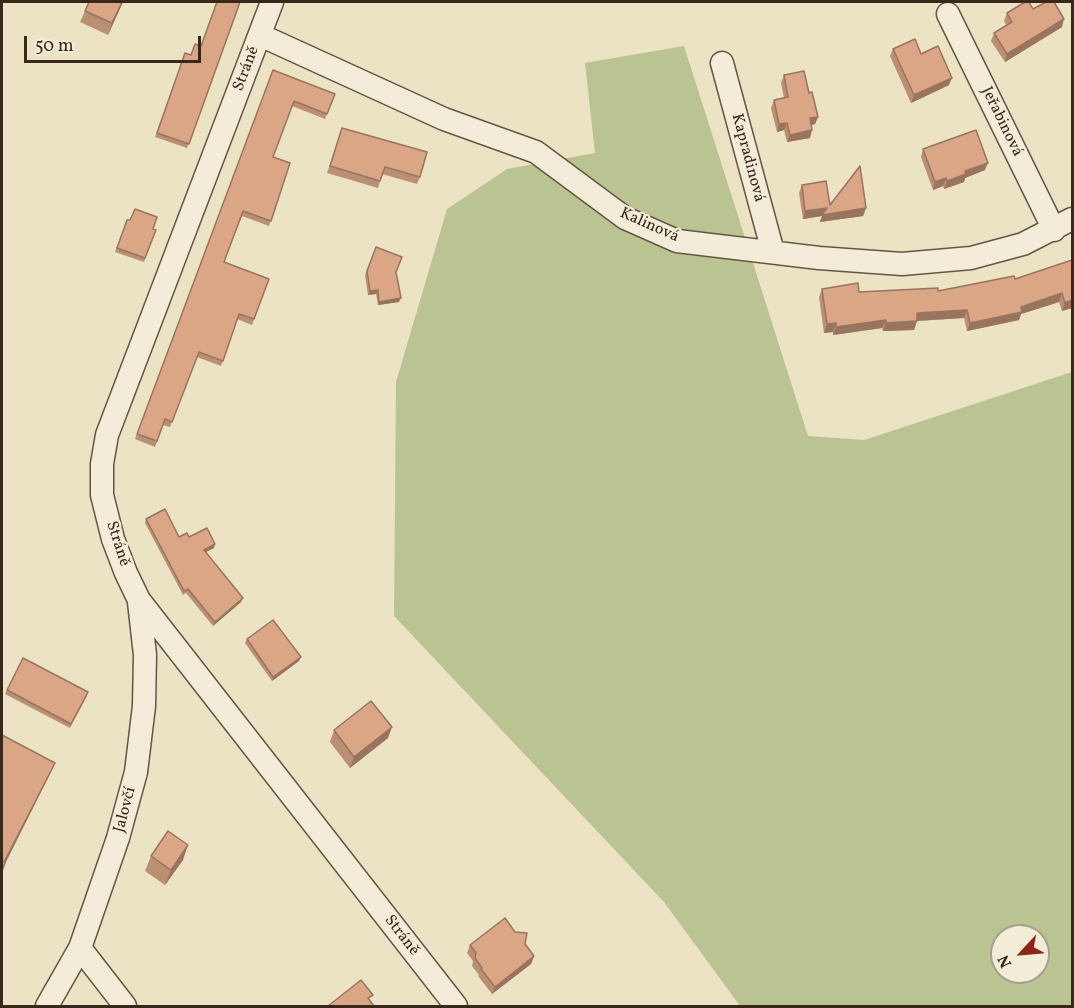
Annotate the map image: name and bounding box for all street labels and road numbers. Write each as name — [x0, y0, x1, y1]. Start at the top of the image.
street label: Stráně — [230, 44, 264, 94]
street label: Jeřabinová — [976, 84, 1026, 160]
street label: Kapradinová — [726, 112, 768, 204]
street label: Kalinová — [616, 204, 682, 248]
street label: Stráně — [101, 519, 133, 569]
street label: Jalovčí — [111, 785, 141, 835]
street label: Stráně — [379, 912, 423, 960]

